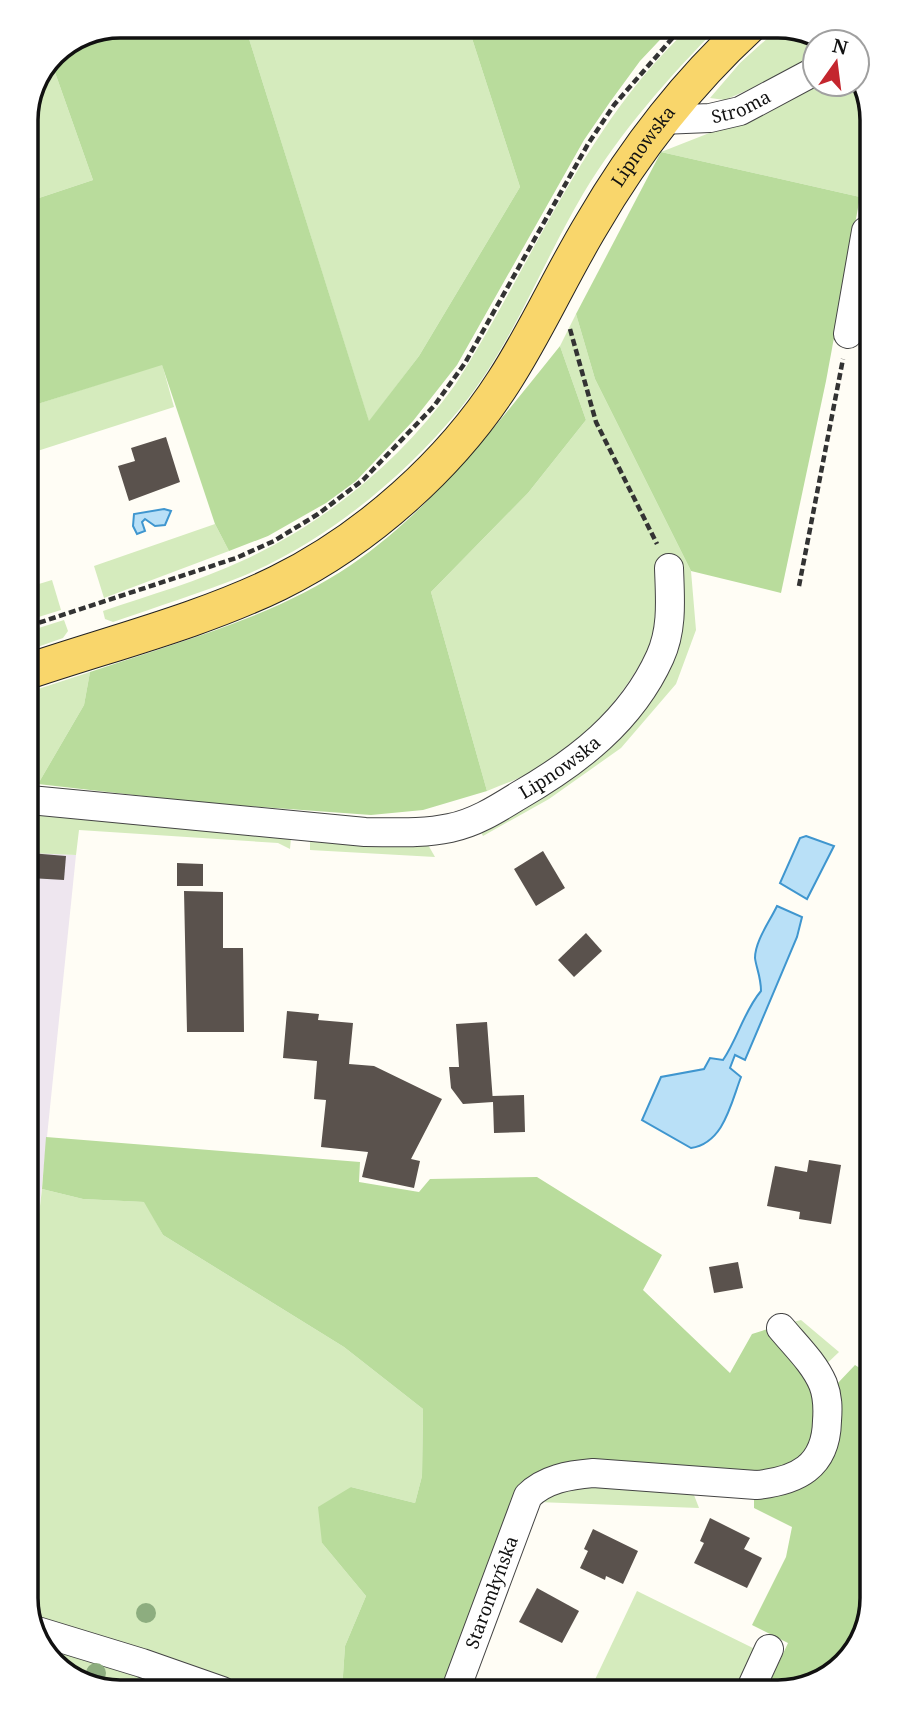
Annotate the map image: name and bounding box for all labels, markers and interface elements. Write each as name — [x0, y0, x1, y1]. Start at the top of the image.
north arrow — [801, 28, 871, 98]
text: N — [830, 32, 851, 61]
street label: Stroma — [709, 84, 775, 128]
street label: Lipnowska — [605, 100, 680, 191]
street label: Lipnowska — [514, 730, 605, 804]
street label: Staromłyńska — [459, 1532, 523, 1652]

